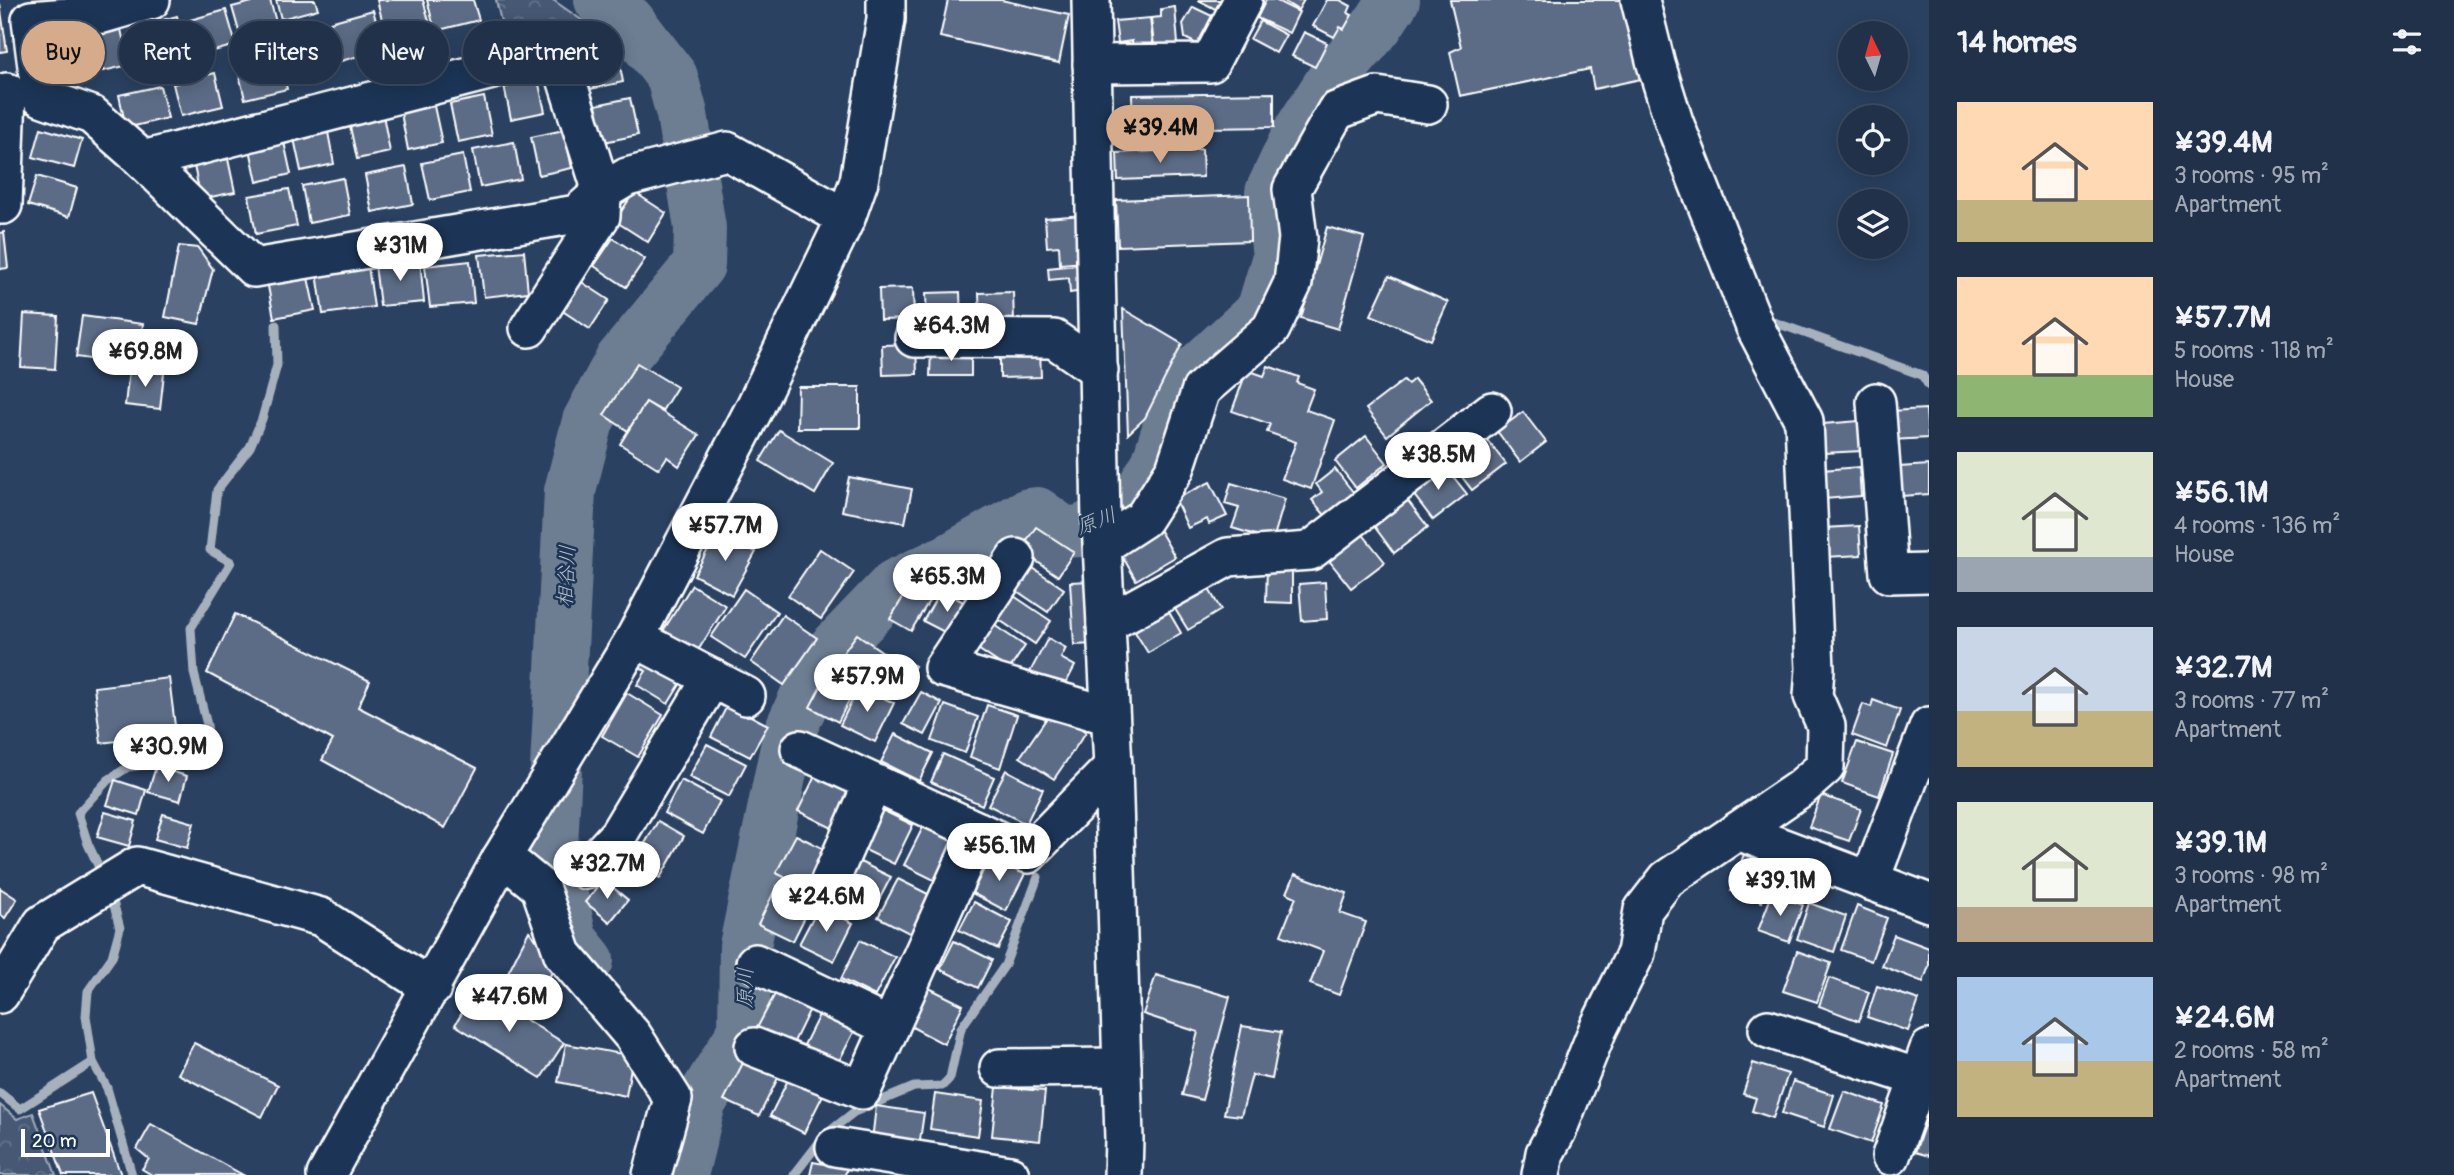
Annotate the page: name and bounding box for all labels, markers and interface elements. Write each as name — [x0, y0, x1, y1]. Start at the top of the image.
chip: Buy — [21, 21, 105, 84]
chip: Rent — [119, 21, 215, 84]
chip: Filters — [229, 21, 342, 84]
chip: New — [356, 21, 449, 84]
chip: Apartment — [463, 21, 623, 84]
north arrow — [1838, 21, 1908, 91]
map controls — [1838, 21, 1908, 259]
icon: filters — [2388, 23, 2426, 61]
text: 14 homes — [1957, 24, 2077, 61]
button: locate — [1838, 105, 1908, 175]
pin: ¥39.4M — [1103, 106, 1217, 165]
text: ¥39.4M — [1122, 113, 1198, 142]
text: ¥39.4M — [2174, 124, 2273, 161]
icon: home — [2013, 130, 2097, 214]
text: 3 rooms · 95 m² — [2174, 161, 2329, 190]
button: layers — [1838, 189, 1908, 259]
text: Apartment — [2174, 190, 2281, 219]
pin: ¥31M — [359, 224, 441, 283]
text: ¥31M — [373, 231, 427, 260]
text: ¥57.7M — [2174, 299, 2271, 336]
pin: ¥64.3M — [894, 304, 1008, 363]
icon: home — [2013, 305, 2097, 389]
text: ¥64.3M — [912, 311, 990, 340]
pin: ¥69.8M — [88, 330, 202, 389]
text: 5 rooms · 118 m² — [2174, 336, 2334, 365]
text: ¥69.8M — [108, 337, 182, 366]
text: House — [2174, 365, 2234, 394]
pin: ¥38.5M — [1381, 433, 1495, 492]
text: ¥38.5M — [1401, 440, 1475, 469]
text: ¥56.1M — [2174, 474, 2268, 511]
icon: home — [2013, 480, 2097, 564]
water label: 原川 — [1072, 501, 1121, 542]
pin: ¥57.7M — [668, 504, 782, 563]
text: ¥57.7M — [688, 511, 762, 540]
text: 4 rooms · 136 m² — [2174, 511, 2340, 540]
text: House — [2174, 540, 2234, 569]
water label: 相谷川 — [551, 544, 582, 608]
pin: ¥65.3M — [890, 554, 1004, 614]
text: ¥65.3M — [909, 562, 985, 591]
text: ¥32.7M — [2174, 649, 2272, 686]
pin: ¥57.9M — [810, 654, 924, 714]
icon: home — [2013, 655, 2097, 739]
text: ¥57.9M — [830, 662, 904, 691]
text: 3 rooms · 77 m² — [2174, 686, 2329, 715]
text: Apartment — [2174, 715, 2281, 744]
pin: ¥30.9M — [111, 724, 225, 784]
text: ¥30.9M — [129, 732, 207, 761]
pin: ¥56.1M — [942, 824, 1056, 883]
text: ¥39.1M — [2174, 824, 2267, 861]
icon: home — [2013, 830, 2097, 914]
text: ¥56.1M — [963, 831, 1035, 860]
pin: ¥32.7M — [550, 842, 664, 901]
text: ¥32.7M — [569, 849, 645, 878]
pin: ¥39.1M — [1723, 858, 1837, 918]
text: 3 rooms · 98 m² — [2174, 861, 2328, 890]
text: ¥39.1M — [1744, 866, 1816, 895]
pin: ¥24.6M — [769, 874, 883, 934]
text: ¥24.6M — [787, 882, 865, 911]
text: Apartment — [2174, 890, 2281, 919]
water label: 原川 — [732, 967, 759, 1009]
pin: ¥47.6M — [452, 974, 566, 1034]
text: ¥47.6M — [471, 982, 547, 1011]
text: ¥24.6M — [2174, 999, 2275, 1036]
icon: home — [2013, 1005, 2097, 1089]
text: 2 rooms · 58 m² — [2174, 1036, 2329, 1065]
text: Apartment — [2174, 1065, 2281, 1094]
scale bar — [21, 1126, 110, 1158]
text: 20 m — [32, 1129, 77, 1153]

